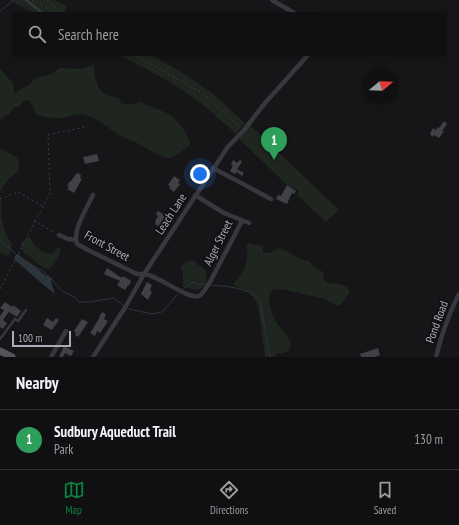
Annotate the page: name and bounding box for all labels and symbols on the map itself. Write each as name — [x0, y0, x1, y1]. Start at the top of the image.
north arrow — [363, 68, 399, 104]
pin: 1 — [261, 127, 287, 160]
your location — [190, 164, 210, 184]
street label: Leach Lane — [152, 190, 189, 237]
street label: Alger Street — [200, 217, 236, 268]
street label: Front Street — [82, 227, 133, 264]
street label: Pond Road — [422, 299, 451, 345]
scale bar — [12, 329, 71, 348]

